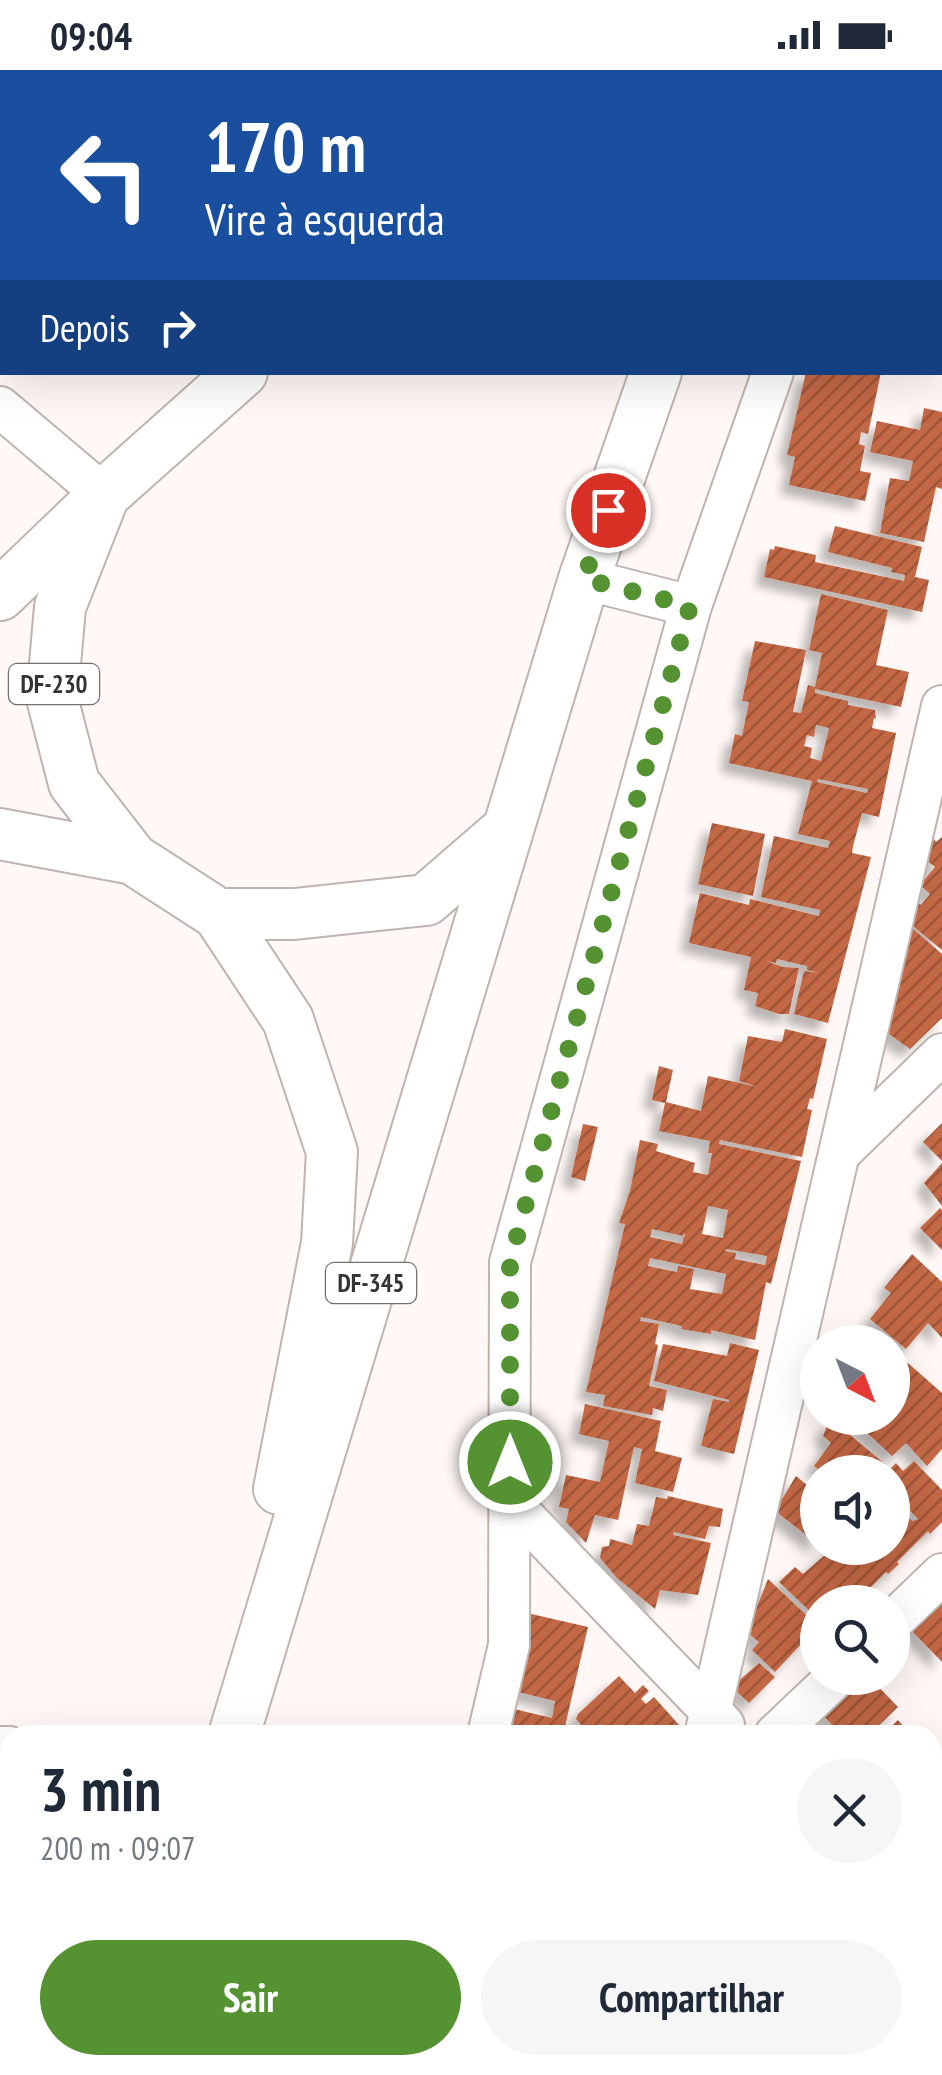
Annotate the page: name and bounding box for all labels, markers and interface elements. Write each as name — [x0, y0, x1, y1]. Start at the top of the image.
text: 09:04 — [50, 11, 132, 60]
text: 170 m — [205, 101, 366, 191]
icon: left — [40, 110, 170, 240]
text: Vire à esquerda — [205, 189, 445, 247]
icon: right — [150, 300, 205, 355]
text: Depois — [40, 303, 130, 352]
pin — [566, 468, 651, 553]
icon: arrive — [581, 483, 636, 538]
road number: DF-230 — [9, 664, 99, 704]
road number: DF-345 — [326, 1263, 416, 1303]
north arrow — [800, 1325, 910, 1435]
map controls — [800, 1325, 910, 1695]
position arrow — [458, 1410, 562, 1514]
button: sound — [800, 1455, 910, 1565]
button: search — [800, 1585, 910, 1695]
text: 3 min — [40, 1750, 161, 1828]
button: close — [797, 1758, 902, 1863]
text: 200 m · 09:07 — [40, 1827, 195, 1869]
button: Sair — [40, 1940, 461, 2055]
button: Compartilhar — [481, 1940, 902, 2055]

